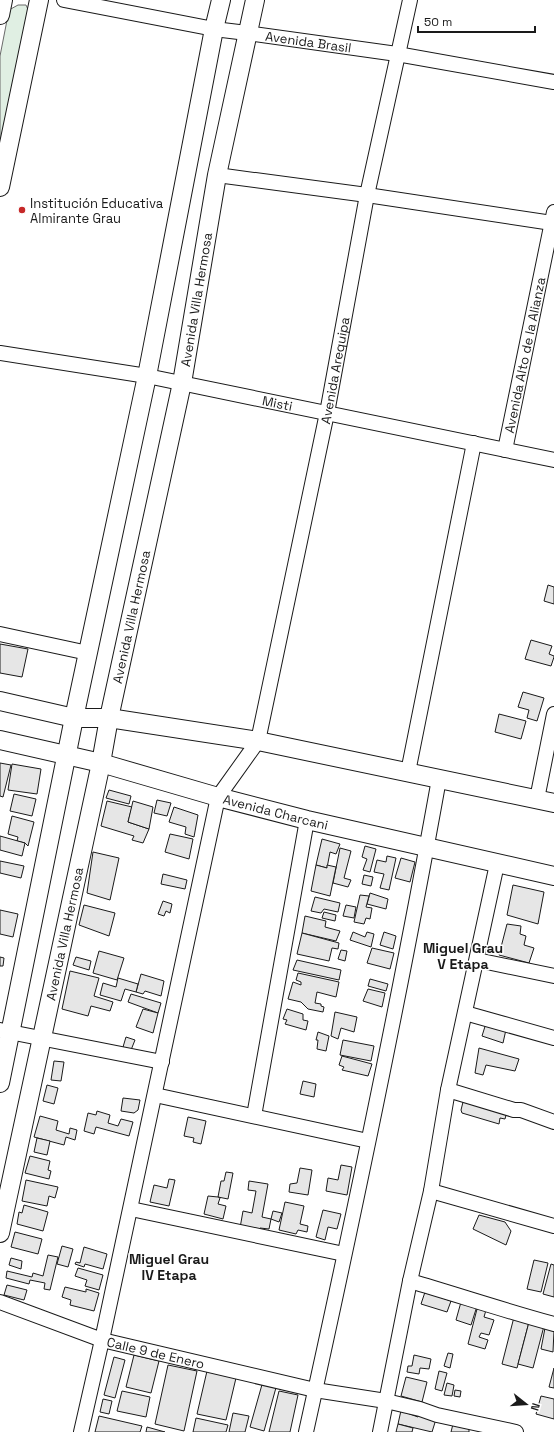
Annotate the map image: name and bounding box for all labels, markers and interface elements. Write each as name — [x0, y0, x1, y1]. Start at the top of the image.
scale bar — [418, 8, 535, 34]
text: 50 m — [424, 14, 452, 30]
street label: Avenida Brasil — [264, 28, 352, 57]
place label: Institución Educativa Almirante Grau — [30, 195, 164, 227]
marker: Institución Educativa Almirante Grau — [17, 205, 27, 215]
street label: Avenida Villa Hermosa — [177, 231, 216, 368]
street label: Avenida Alto de la Alianza — [501, 275, 549, 435]
street label: Avenida Arequipa — [317, 315, 354, 426]
street label: Misti — [261, 392, 294, 415]
street label: Avenida Villa Hermosa — [109, 548, 154, 685]
street label: Avenida Charcani — [221, 791, 330, 834]
street label: Avenida Villa Hermosa — [42, 865, 87, 1002]
district label: Miguel Grau V Etapa — [423, 939, 503, 973]
district label: Miguel Grau IV Etapa — [129, 1250, 209, 1284]
street label: Calle 9 de Enero — [105, 1333, 206, 1373]
north arrow — [506, 1384, 546, 1424]
text: N — [528, 1401, 543, 1412]

